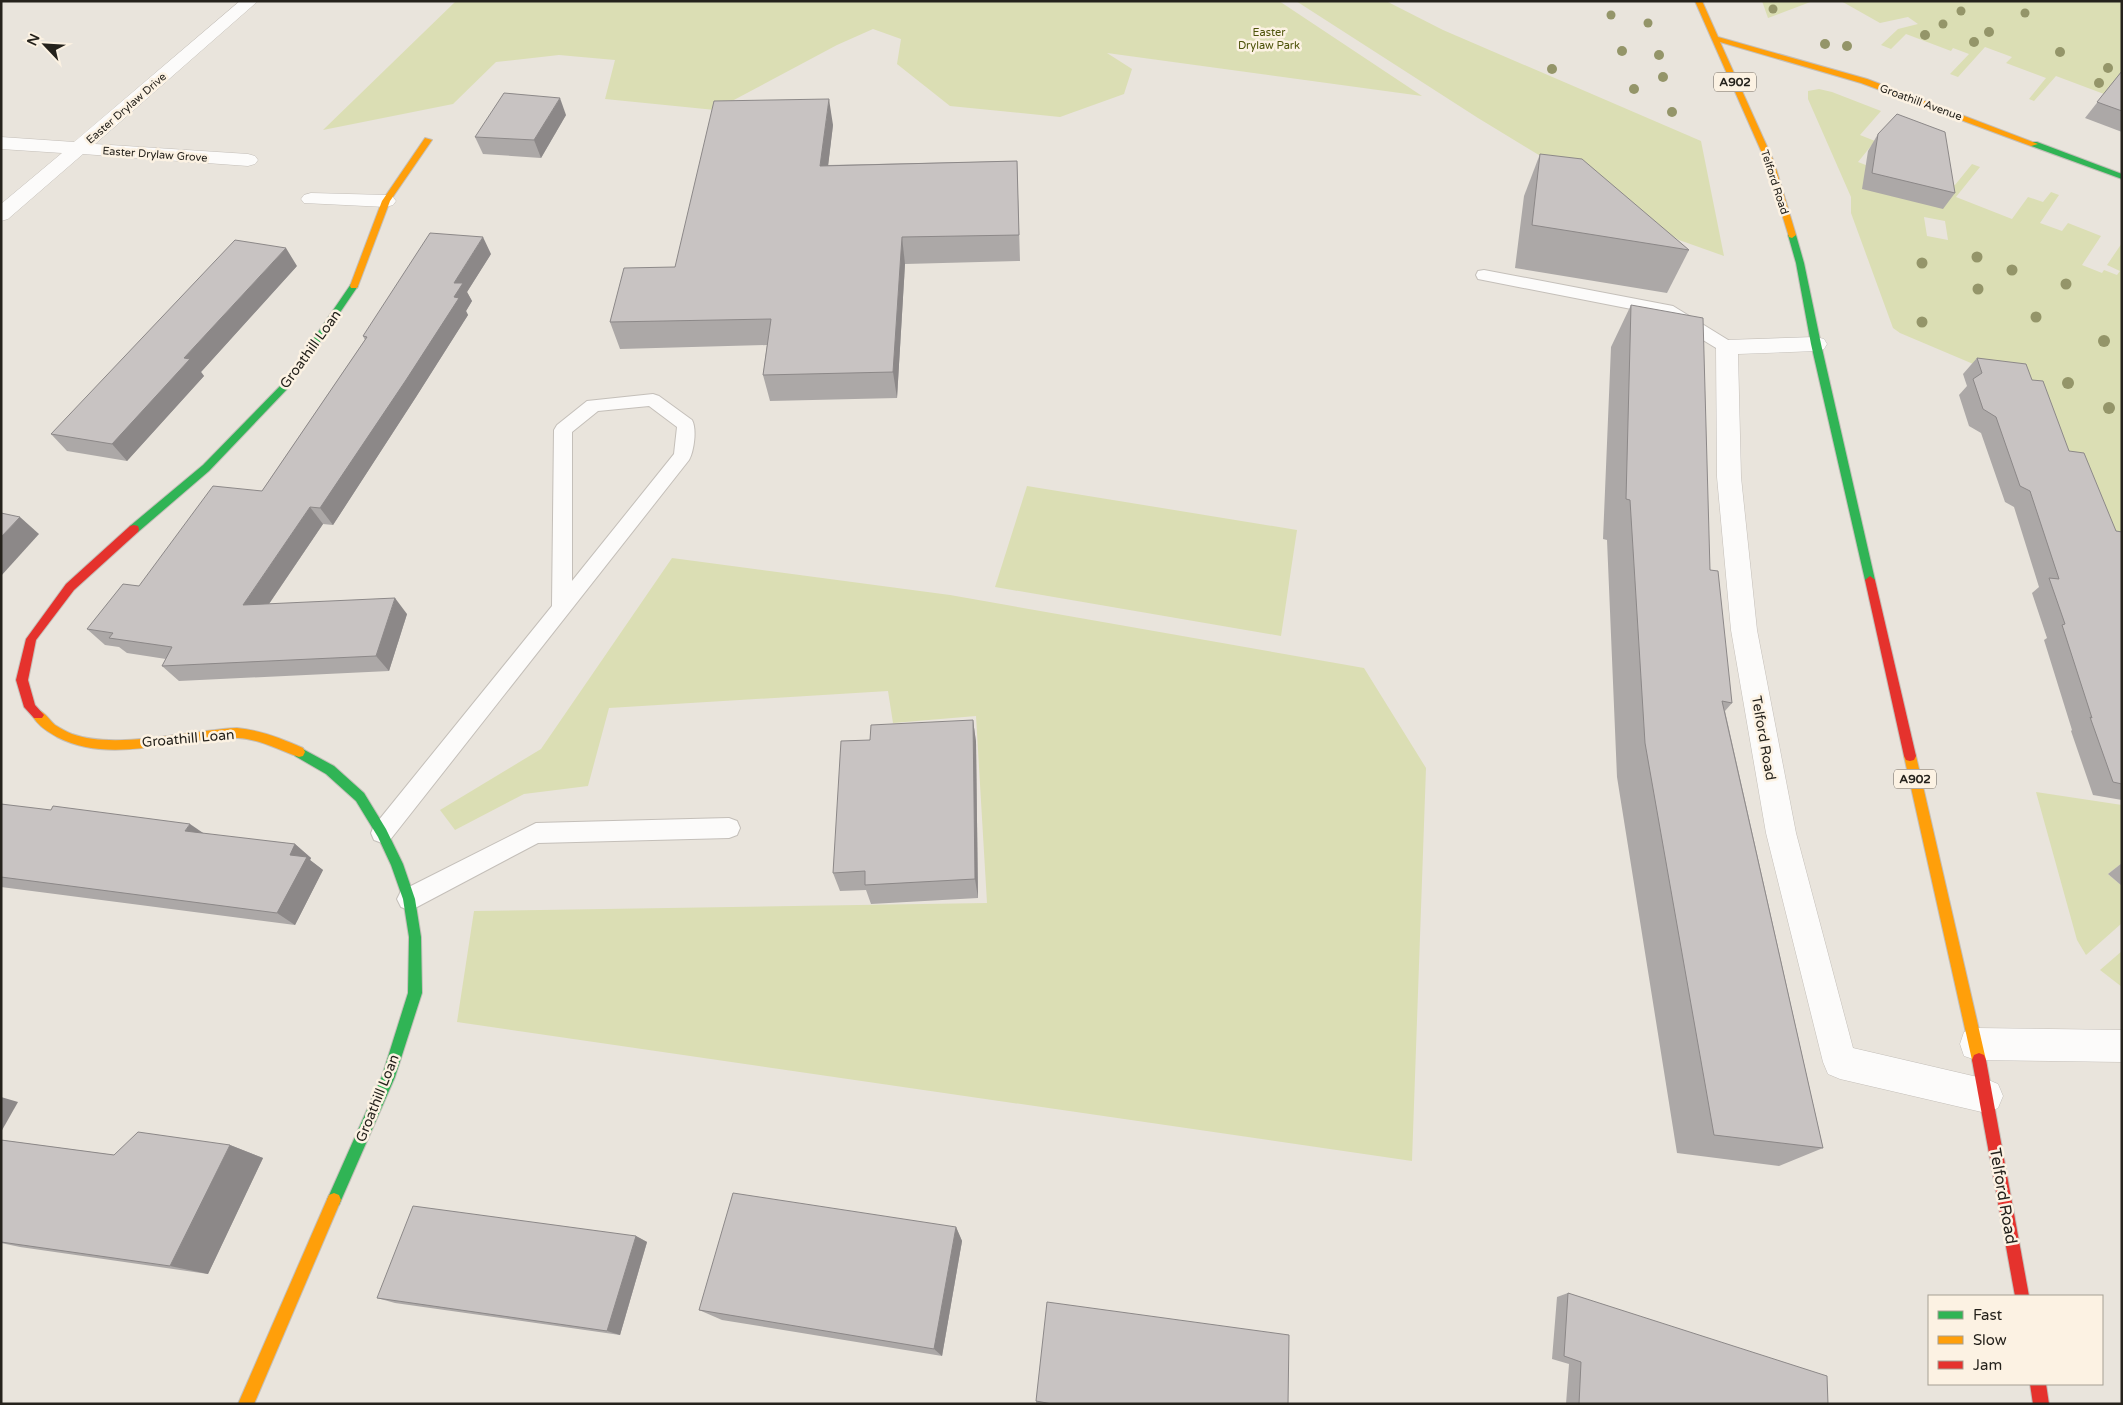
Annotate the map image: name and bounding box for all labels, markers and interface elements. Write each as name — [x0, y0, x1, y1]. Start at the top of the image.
north arrow — [20, 20, 70, 70]
park label: Easter Drylaw Park — [1238, 26, 1300, 52]
text: N — [24, 31, 44, 48]
street label: Easter Drylaw Drive — [84, 70, 169, 147]
road number: A902 — [1714, 72, 1756, 91]
street label: Groathill Avenue — [1878, 82, 1964, 123]
street label: Easter Drylaw Grove — [102, 144, 208, 165]
street label: Telford Road — [1758, 148, 1791, 216]
street label: Groathill Loan — [276, 307, 345, 392]
street label: Telford Road — [1748, 695, 1779, 782]
street label: Groathill Loan — [141, 726, 235, 751]
road number: A902 — [1894, 770, 1936, 789]
street label: Groathill Loan — [352, 1052, 403, 1144]
street label: Telford Road — [1985, 1146, 2021, 1246]
legend — [1928, 1295, 2103, 1385]
text: Fast — [1973, 1306, 2003, 1324]
text: Slow — [1973, 1331, 2007, 1349]
text: Jam — [1973, 1356, 2002, 1374]

